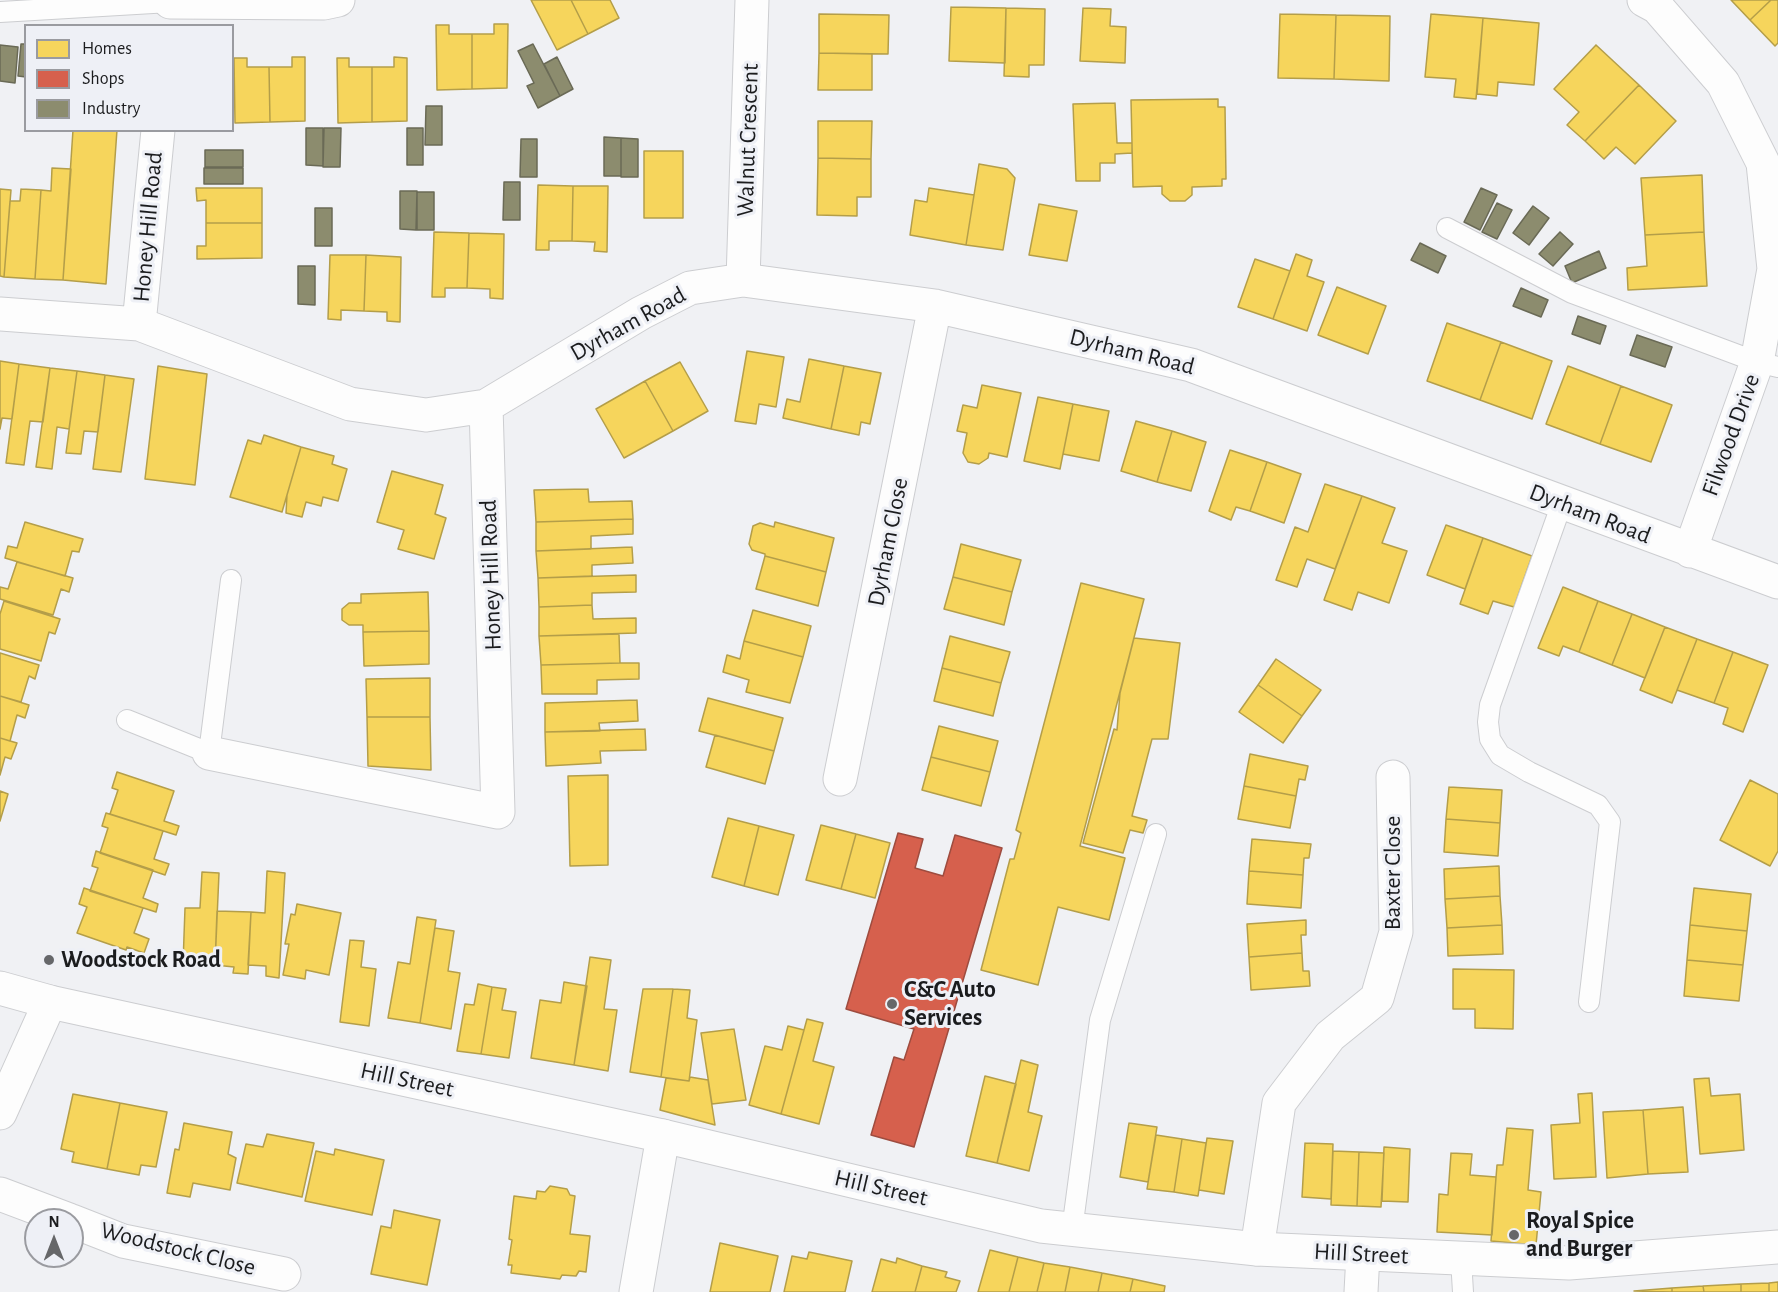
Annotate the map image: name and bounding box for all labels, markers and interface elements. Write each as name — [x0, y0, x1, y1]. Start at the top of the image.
legend — [24, 24, 234, 132]
text: Homes — [82, 40, 132, 58]
street label: Walnut Crescent — [731, 63, 765, 217]
text: Shops — [82, 70, 124, 88]
text: Industry — [82, 100, 141, 118]
street label: Honey Hill Road — [127, 151, 169, 303]
street label: Dyrham Road — [565, 280, 691, 368]
street label: Dyrham Road — [1067, 323, 1197, 381]
street label: Filwood Drive — [1696, 370, 1766, 500]
street label: Dyrham Close — [861, 475, 915, 609]
street label: Dyrham Road — [1525, 478, 1655, 550]
street label: Honey Hill Road — [474, 499, 508, 651]
street label: Baxter Close — [1379, 816, 1407, 930]
place label: Woodstock Road — [61, 946, 221, 974]
marker: Woodstock Road — [42, 953, 56, 967]
place label: C&C Auto Services — [904, 976, 996, 1032]
marker: C&C Auto Services — [885, 997, 899, 1011]
street label: Hill Street — [358, 1056, 456, 1104]
street label: Hill Street — [832, 1163, 930, 1213]
place label: Royal Spice and Burger — [1526, 1207, 1634, 1263]
north arrow — [24, 1208, 84, 1268]
text: N — [48, 1214, 60, 1230]
street label: Woodstock Close — [98, 1216, 258, 1282]
marker: Royal Spice and Burger — [1507, 1228, 1521, 1242]
street label: Hill Street — [1313, 1237, 1409, 1271]

